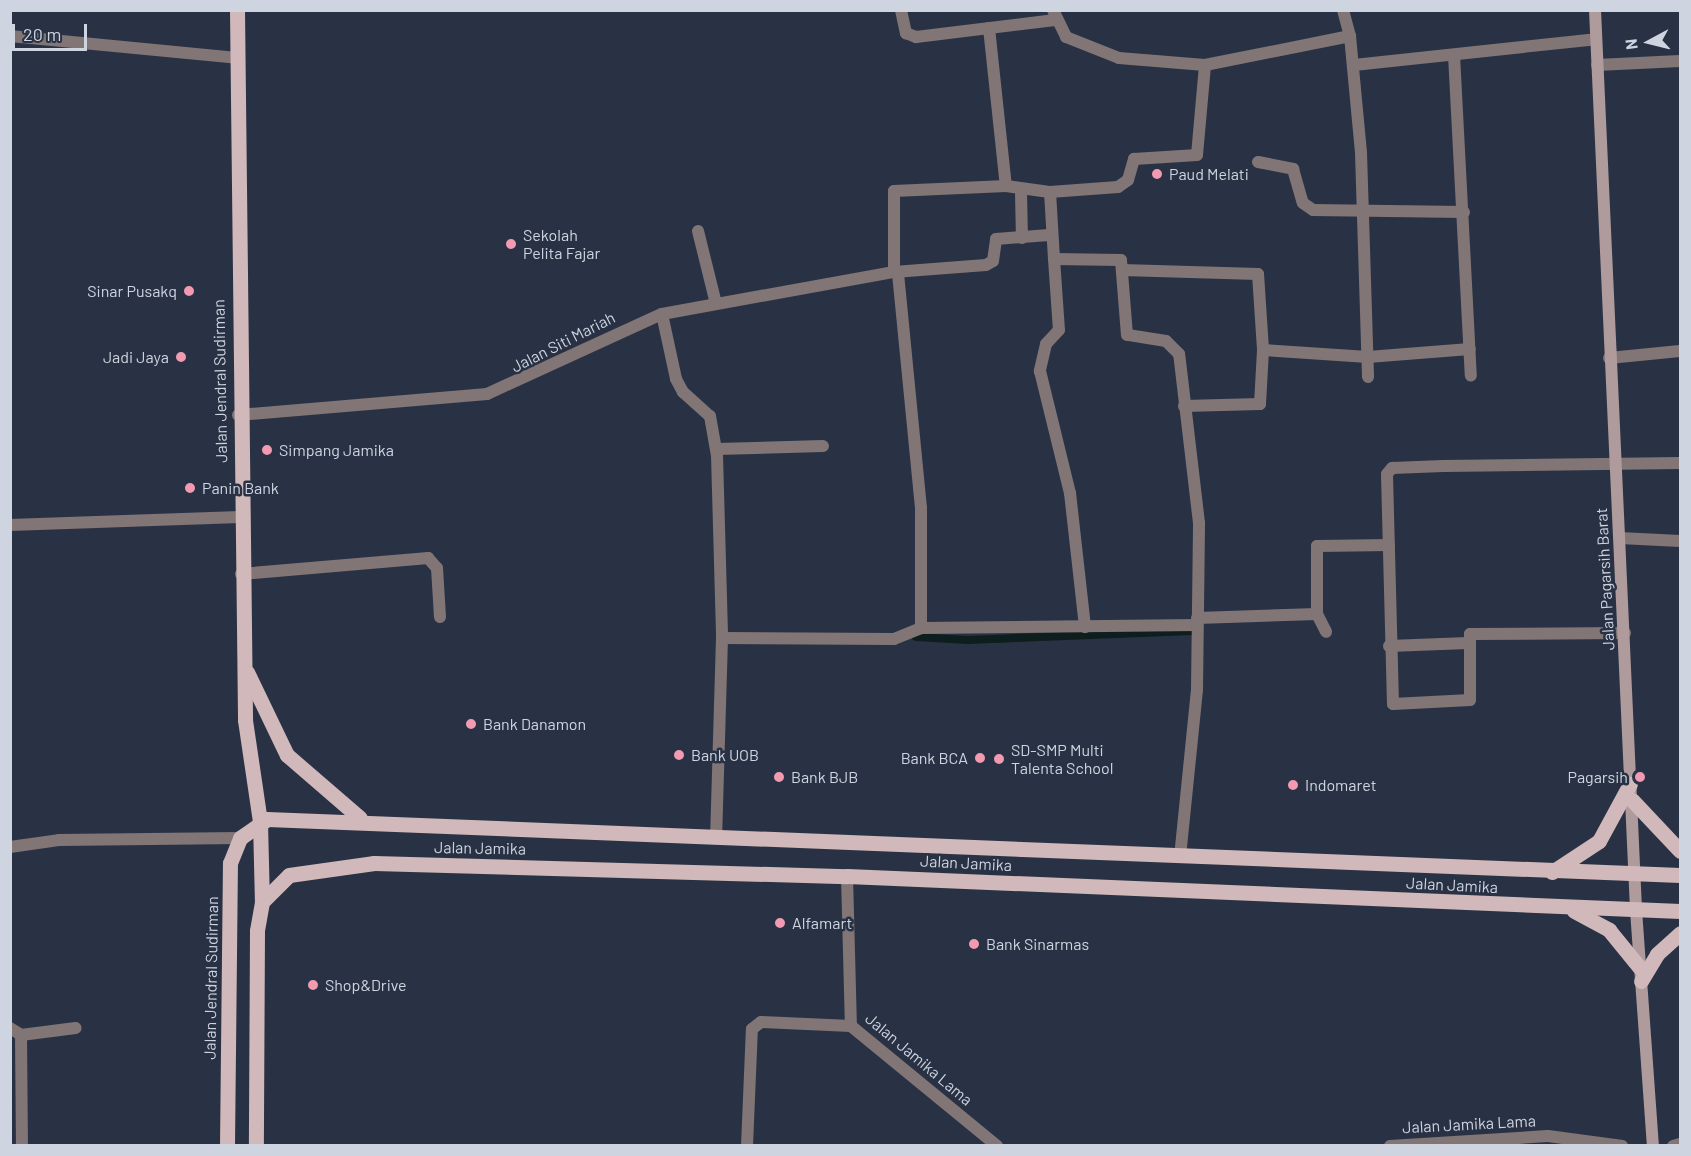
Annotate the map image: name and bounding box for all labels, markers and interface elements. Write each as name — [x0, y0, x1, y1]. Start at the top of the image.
scale bar — [15, 12, 90, 50]
north arrow — [1619, 12, 1679, 72]
text: 20 m — [23, 23, 61, 45]
text: N — [1621, 38, 1641, 51]
place label: Paud Melati — [1169, 164, 1249, 184]
marker: Paud Melati — [1150, 167, 1164, 181]
place label: Sekolah Pelita Fajar — [523, 225, 600, 263]
marker: Sekolah Pelita Fajar — [504, 237, 518, 251]
place label: Sinar Pusakq — [87, 281, 177, 301]
marker: Sinar Pusakq — [182, 284, 196, 298]
street label: Jalan Jendral Sudirman — [209, 299, 231, 463]
street label: Jalan Siti Mariah — [508, 308, 618, 376]
place label: Jadi Jaya — [103, 347, 169, 367]
marker: Jadi Jaya — [174, 350, 188, 364]
place label: Simpang Jamika — [279, 440, 394, 460]
marker: Simpang Jamika — [260, 443, 274, 457]
place label: Panin Bank — [202, 478, 279, 498]
marker: Panin Bank — [183, 481, 197, 495]
street label: Jalan Pagarsih Barat — [1592, 507, 1618, 651]
place label: Bank Danamon — [483, 714, 586, 734]
marker: Bank Danamon — [464, 717, 478, 731]
place label: SD-SMP Multi Talenta School — [1011, 740, 1113, 778]
place label: Bank UOB — [691, 745, 759, 765]
marker: Bank UOB — [672, 748, 686, 762]
place label: Bank BCA — [901, 748, 968, 768]
marker: Bank BCA — [973, 751, 987, 765]
marker: SD-SMP Multi Talenta School — [992, 752, 1006, 766]
place label: Bank BJB — [791, 767, 858, 787]
place label: Pagarsih — [1567, 767, 1628, 787]
marker: Bank BJB — [772, 770, 786, 784]
marker: Pagarsih — [1633, 770, 1647, 784]
place label: Indomaret — [1305, 775, 1377, 795]
marker: Indomaret — [1286, 778, 1300, 792]
street label: Jalan Jamika — [434, 838, 526, 858]
street label: Jalan Jamika — [920, 851, 1012, 875]
street label: Jalan Jamika — [1406, 873, 1498, 897]
street label: Jalan Jendral Sudirman — [200, 896, 222, 1060]
place label: Alfamart — [792, 913, 852, 933]
marker: Alfamart — [773, 916, 787, 930]
place label: Bank Sinarmas — [986, 934, 1089, 954]
marker: Bank Sinarmas — [967, 937, 981, 951]
place label: Shop&Drive — [325, 975, 407, 995]
marker: Shop&Drive — [306, 978, 320, 992]
street label: Jalan Jamika Lama — [862, 1009, 976, 1109]
street label: Jalan Jamika Lama — [1402, 1111, 1536, 1137]

